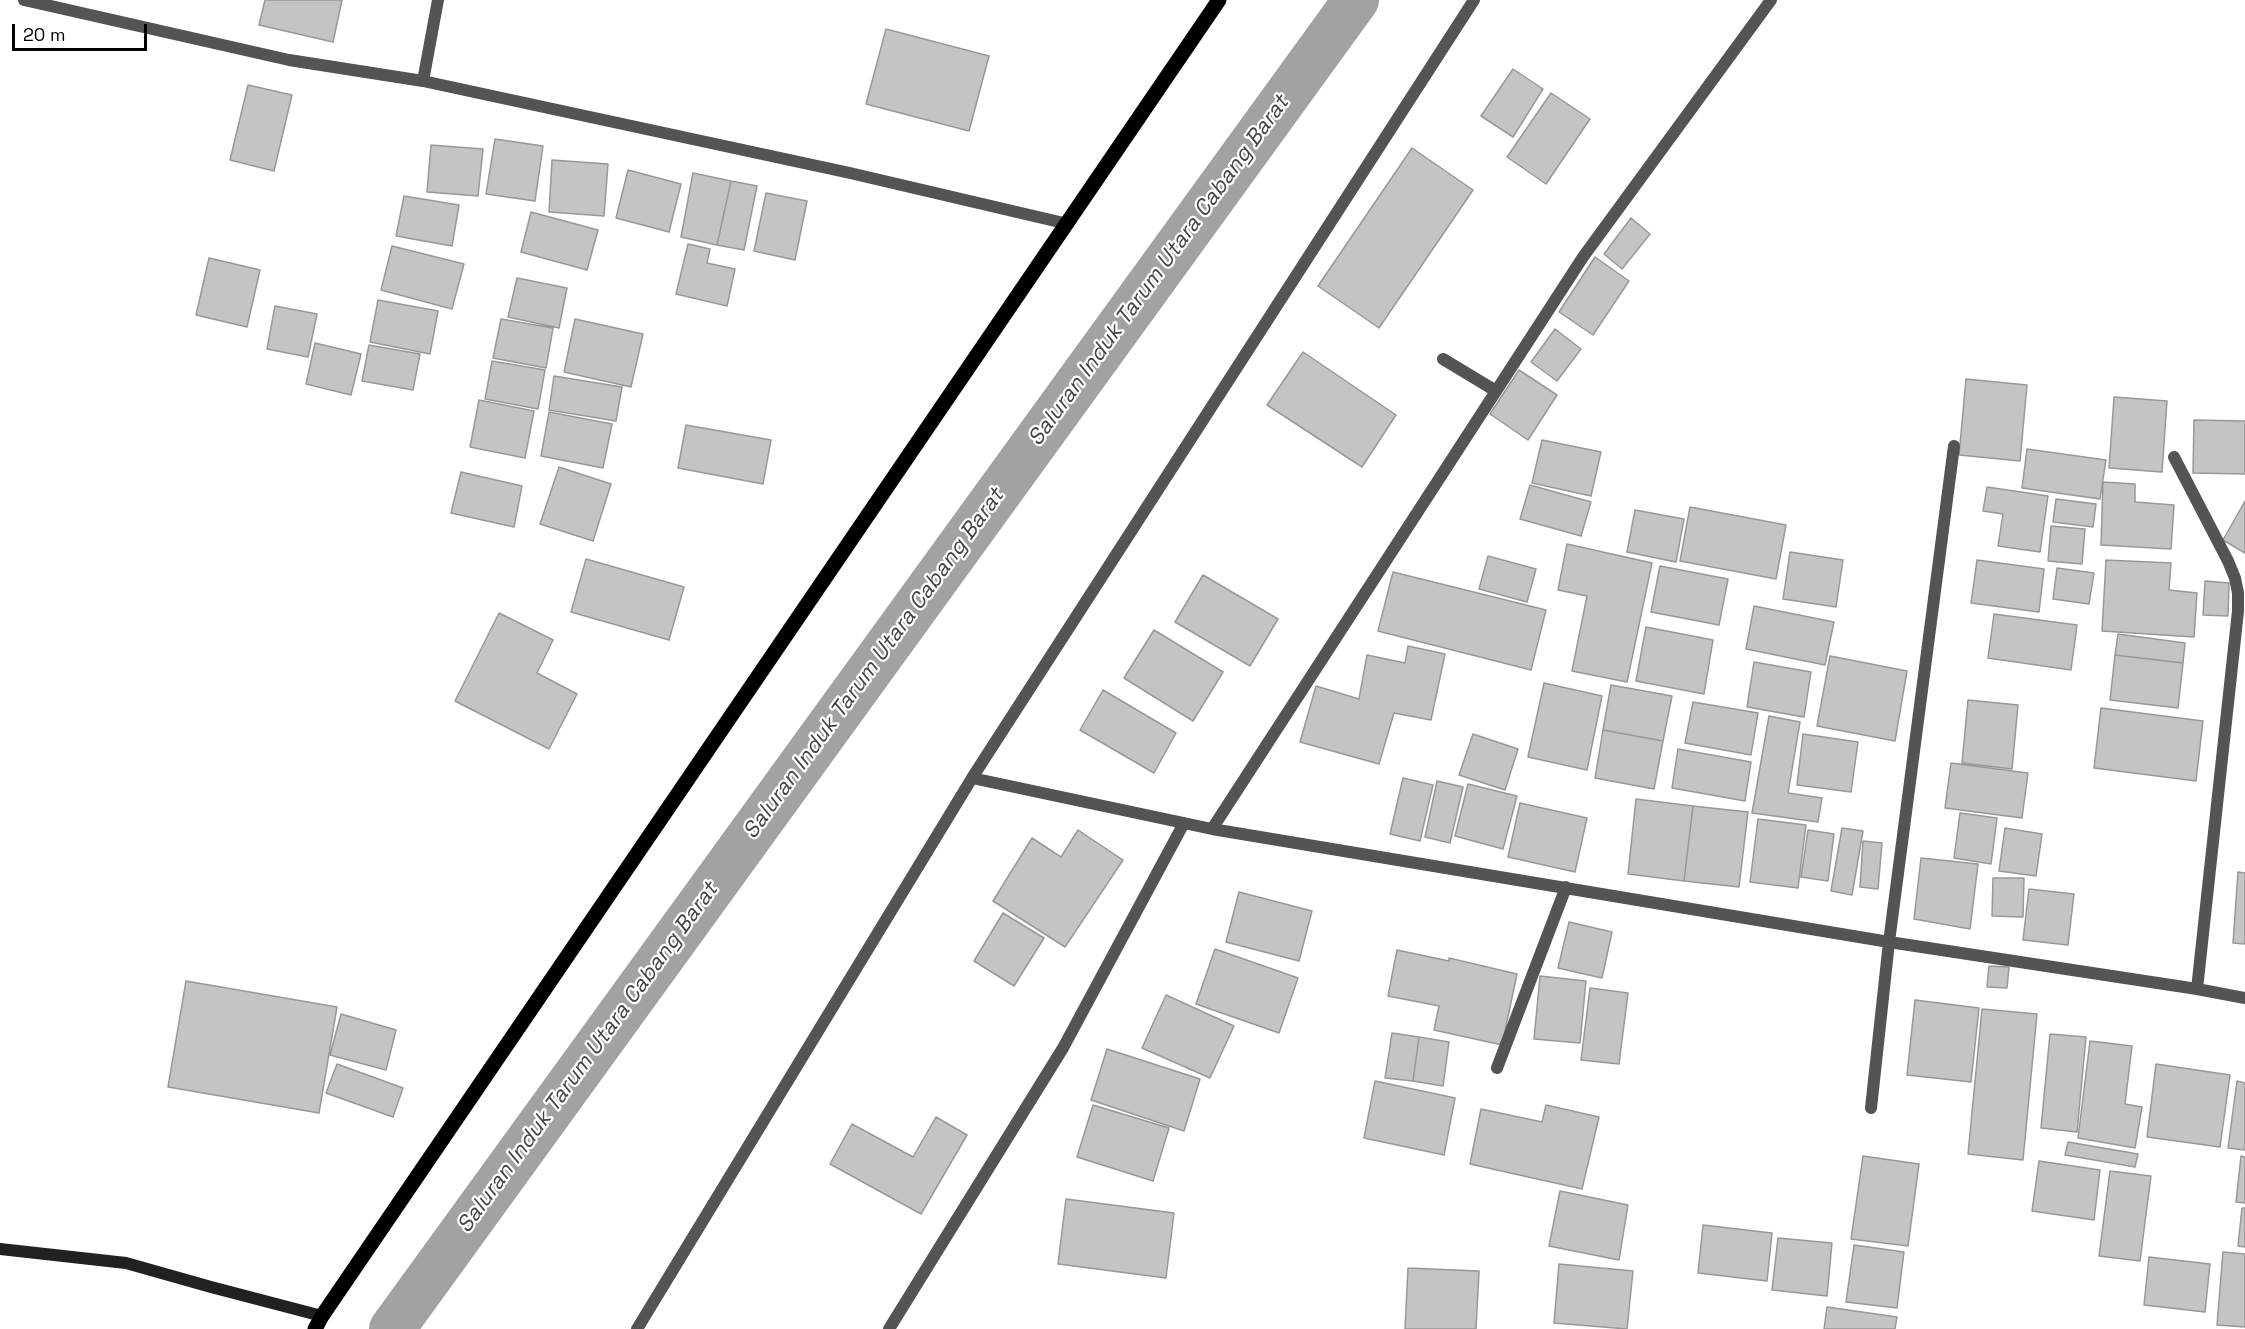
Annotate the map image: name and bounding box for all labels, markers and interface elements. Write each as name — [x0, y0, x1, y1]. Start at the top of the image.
scale bar — [15, 12, 150, 50]
text: 20 m — [23, 23, 66, 46]
water label: Saluran Induk Tarum Utara Cabang Barat — [1023, 91, 1295, 451]
water label: Saluran Induk Tarum Utara Cabang Barat — [738, 484, 1010, 844]
water label: Saluran Induk Tarum Utara Cabang Barat — [452, 878, 724, 1238]

